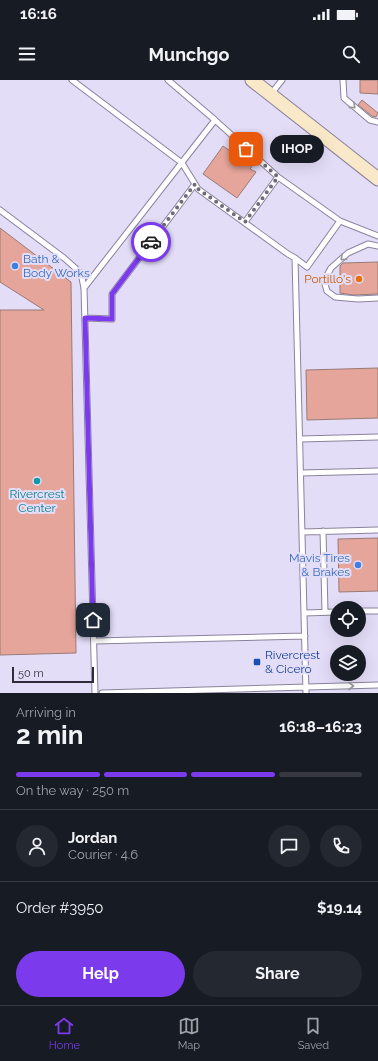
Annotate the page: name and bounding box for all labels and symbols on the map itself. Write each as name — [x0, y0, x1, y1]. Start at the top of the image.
one-way arrow — [349, 101, 356, 108]
pin — [229, 132, 263, 166]
callout: IHOP — [270, 135, 324, 163]
courier — [131, 222, 171, 262]
place label: Bath & Body Works — [23, 252, 90, 280]
one-way arrow — [340, 253, 347, 260]
marker: Bath & Body Works — [10, 261, 20, 271]
place label: Portillo's — [304, 272, 351, 286]
marker: Portillo's — [354, 274, 364, 284]
marker: Rivercrest Center — [32, 476, 42, 486]
place label: Rivercrest Center — [9, 487, 65, 515]
place label: Mavis Tires & Brakes — [289, 551, 350, 579]
marker: Mavis Tires & Brakes — [353, 560, 363, 570]
pin — [76, 603, 110, 637]
place label: Rivercrest & Cicero — [265, 648, 320, 676]
marker: Rivercrest & Cicero — [252, 657, 262, 667]
scale bar — [12, 665, 94, 684]
one-way arrow — [348, 681, 354, 690]

